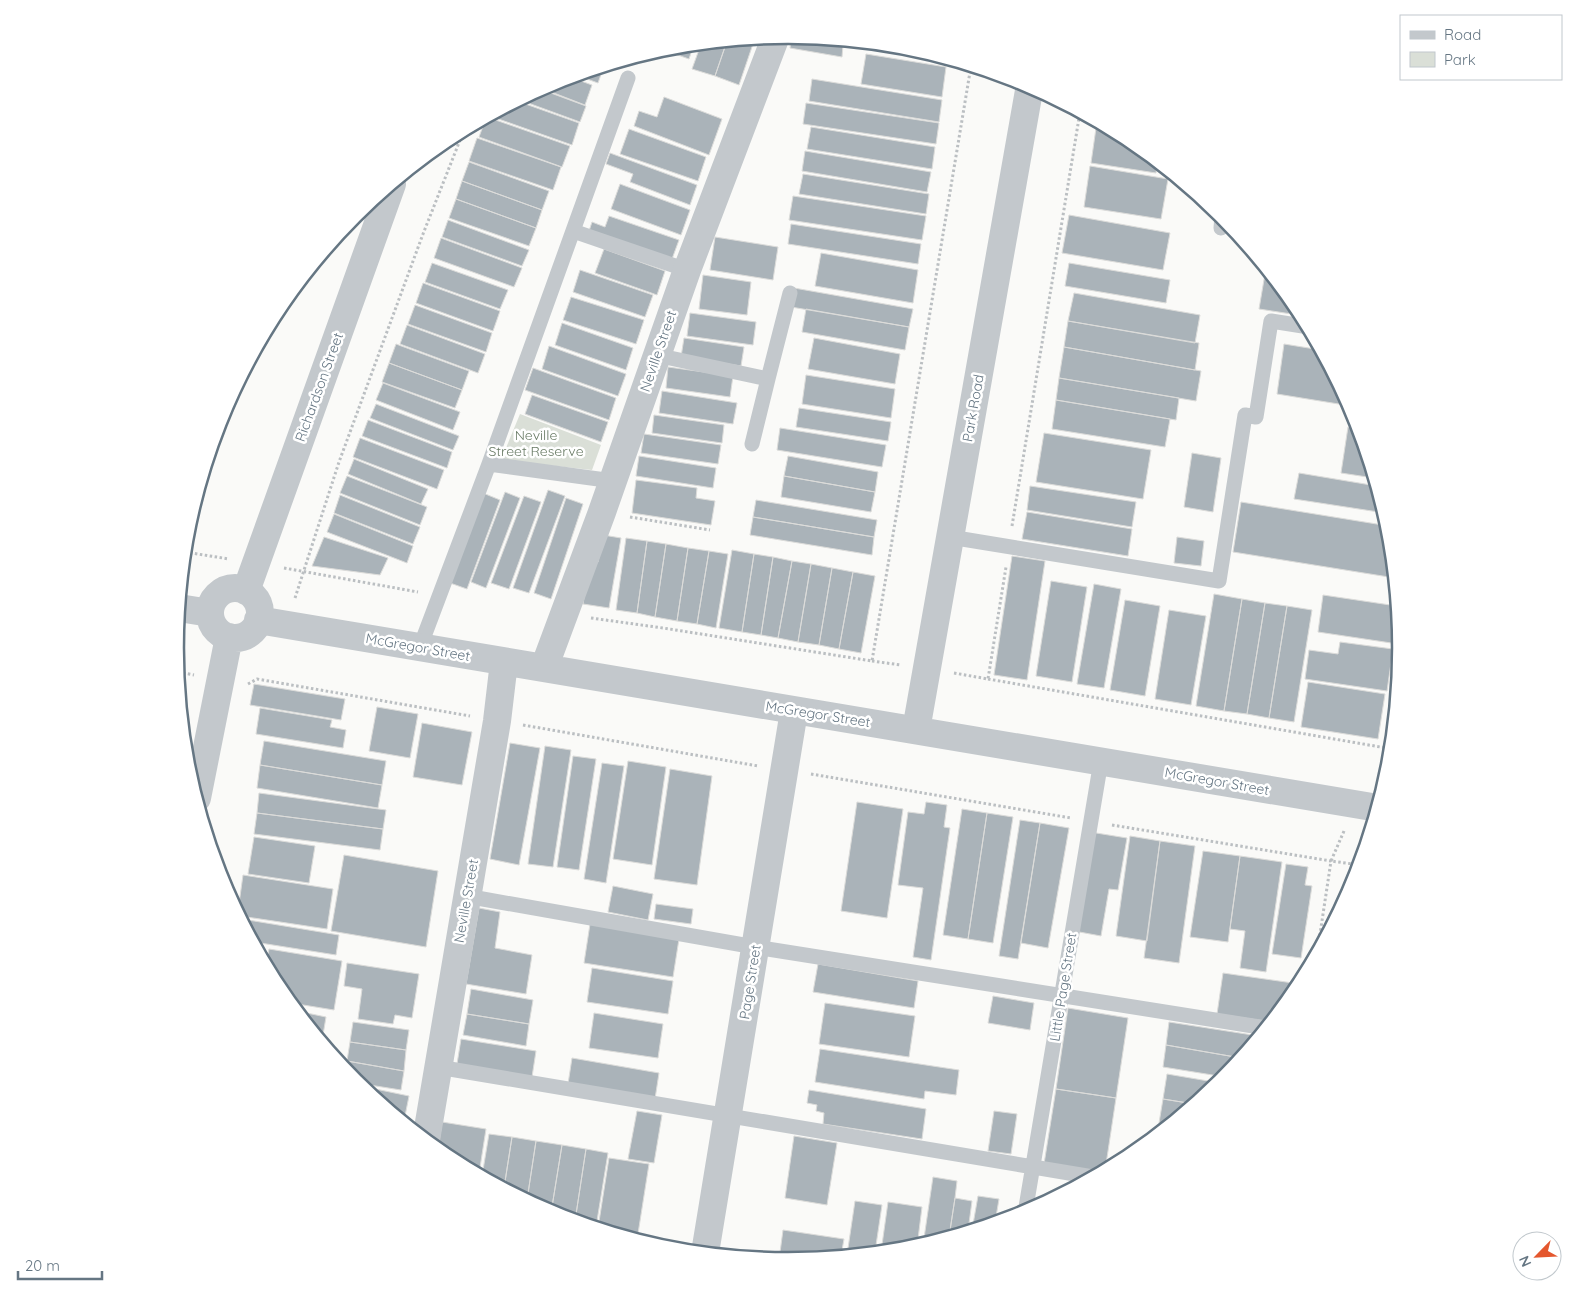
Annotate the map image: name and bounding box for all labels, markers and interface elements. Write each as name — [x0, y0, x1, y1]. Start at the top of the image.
legend — [1400, 15, 1562, 80]
text: Road — [1444, 25, 1481, 44]
text: Park — [1444, 50, 1476, 69]
street label: Neville Street — [636, 308, 680, 394]
street label: Richardson Street — [291, 330, 347, 444]
street label: Park Road — [958, 373, 988, 443]
park label: Neville Street Reserve — [488, 426, 584, 460]
street label: McGregor Street — [364, 629, 472, 665]
street label: McGregor Street — [764, 697, 872, 731]
street label: McGregor Street — [1163, 763, 1271, 799]
street label: Neville Street — [450, 857, 482, 944]
street label: Little Page Street — [1046, 931, 1081, 1043]
street label: Page Street — [735, 943, 765, 1021]
north arrow — [1512, 1231, 1562, 1281]
scale bar — [18, 1248, 101, 1280]
text: N — [1515, 1253, 1535, 1270]
text: 20 m — [25, 1256, 60, 1275]

